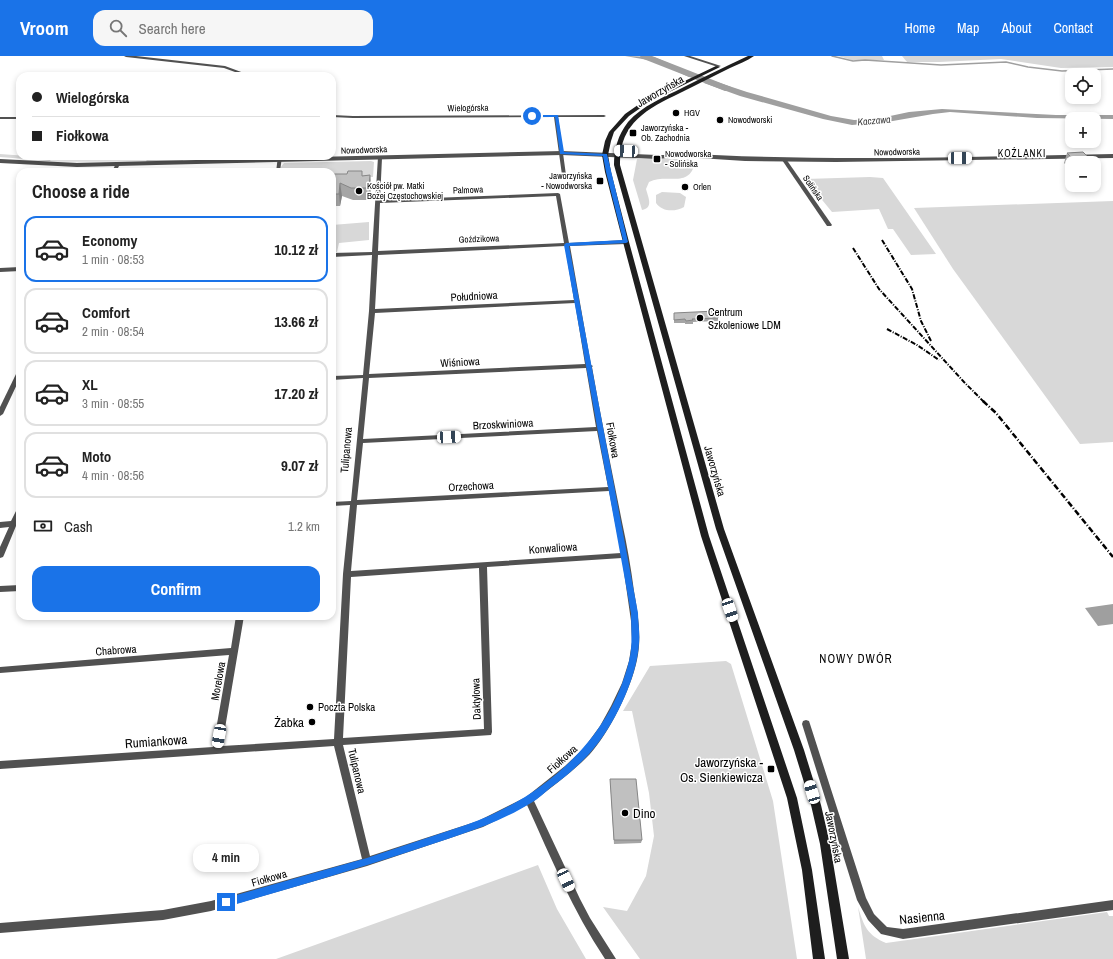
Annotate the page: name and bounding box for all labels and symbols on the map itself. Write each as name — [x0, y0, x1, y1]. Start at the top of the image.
street label: Jaworzyńska — [634, 72, 686, 110]
street label: Wielogórska — [447, 102, 489, 114]
route start — [523, 107, 541, 125]
place label: HGV — [684, 107, 700, 119]
marker: HGV — [671, 108, 681, 118]
water label: Kaczawa — [857, 113, 892, 128]
place label: Nowodworski — [728, 114, 772, 126]
marker: Nowodworski — [715, 115, 725, 125]
place label: Jaworzyńska - Ob. Zachodnia — [641, 122, 690, 144]
marker: Jaworzyńska - Ob. Zachodnia — [628, 128, 638, 138]
street label: Nowodworska — [341, 143, 387, 157]
car — [614, 144, 638, 158]
street label: Nowodworska — [874, 146, 920, 158]
district label: KOŹLANKI — [998, 147, 1046, 160]
place label: Nowodworska - Solińska — [665, 148, 711, 170]
car — [948, 152, 972, 164]
marker: Nowodworska - Solińska — [652, 154, 662, 164]
place label: Jaworzyńska - Nowodworska — [541, 170, 592, 192]
street label: Solińska — [800, 173, 826, 203]
marker: Jaworzyńska - Nowodworska — [595, 176, 605, 186]
place label: Kościół pw. Matki Bożej Częstochowskiej — [367, 180, 443, 202]
place label: Orlen — [693, 181, 711, 193]
marker: Orlen — [680, 182, 690, 192]
street label: Palmowa — [453, 183, 483, 197]
marker: Kościół pw. Matki Bożej Częstochowskiej — [354, 186, 364, 196]
street label: Goździkowa — [458, 232, 500, 246]
street label: Południowa — [450, 288, 498, 304]
place label: Centrum Szkoleniowe LDM — [708, 305, 781, 332]
marker: Centrum Szkoleniowe LDM — [695, 313, 705, 323]
street label: Wiśniowa — [440, 354, 480, 370]
street label: Brzoskwiniowa — [472, 415, 534, 433]
street label: Fiołkowa — [603, 421, 623, 459]
street label: Tulipanowa — [337, 427, 355, 473]
car — [437, 430, 461, 444]
street label: Jaworzyńska — [701, 444, 729, 498]
street label: Orzechowa — [448, 478, 494, 494]
street label: Konwaliowa — [528, 539, 578, 557]
car — [720, 597, 740, 623]
street label: Chabrowa — [95, 642, 137, 658]
district label: NOWY DWÓR — [819, 651, 893, 667]
street label: Morelowa — [208, 661, 228, 701]
street label: Daktylowa — [468, 678, 484, 720]
place label: Poczta Polska — [318, 700, 375, 714]
marker: Poczta Polska — [305, 702, 315, 712]
place label: Żabka — [274, 714, 304, 731]
marker: Żabka — [307, 717, 317, 727]
car — [211, 723, 227, 749]
street label: Rumiankowa — [124, 731, 188, 752]
street label: Fiołkowa — [544, 742, 580, 776]
street label: Tulipanowa — [345, 747, 369, 795]
place label: Jaworzyńska - Os. Sienkiewicza — [680, 754, 763, 786]
marker: Jaworzyńska - Os. Sienkiewicza — [766, 764, 776, 774]
car — [803, 779, 821, 805]
place label: Dino — [633, 805, 656, 822]
marker: Dino — [620, 808, 630, 818]
street label: Jaworzyńska — [822, 810, 846, 864]
callout: 4 min — [193, 844, 259, 872]
street label: Fiołkowa — [250, 866, 288, 890]
car — [555, 867, 577, 893]
route end — [217, 893, 235, 911]
street label: Nasienna — [898, 907, 946, 928]

